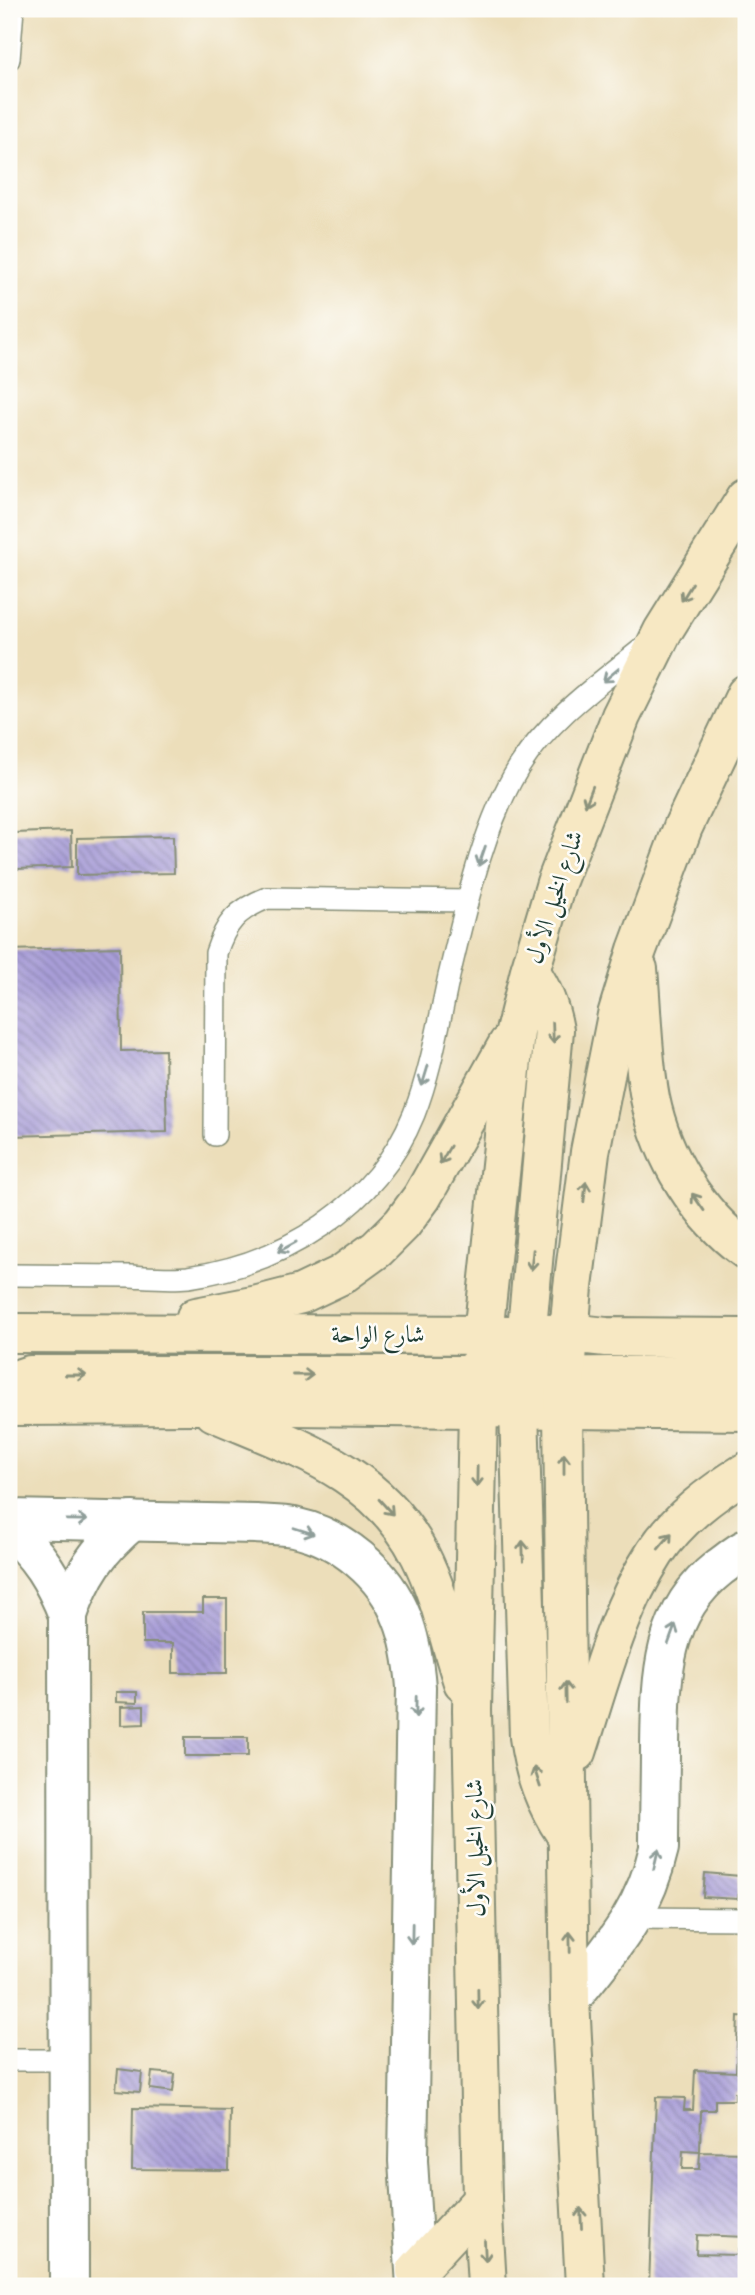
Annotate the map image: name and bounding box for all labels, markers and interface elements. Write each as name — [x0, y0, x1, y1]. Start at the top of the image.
one-way arrow — [680, 582, 695, 601]
one-way arrow — [602, 667, 620, 682]
one-way arrow — [581, 785, 594, 807]
street label: شارع الخيل الأول — [517, 826, 594, 969]
one-way arrow — [475, 844, 487, 866]
one-way arrow — [546, 1021, 559, 1044]
one-way arrow — [418, 1064, 431, 1086]
one-way arrow — [438, 1144, 451, 1165]
one-way arrow — [579, 1181, 592, 1204]
one-way arrow — [691, 1193, 705, 1212]
one-way arrow — [277, 1241, 298, 1254]
one-way arrow — [526, 1248, 539, 1270]
street label: شارع الواحة — [331, 1319, 425, 1354]
one-way arrow — [64, 1368, 87, 1382]
one-way arrow — [292, 1368, 315, 1382]
one-way arrow — [557, 1453, 571, 1476]
one-way arrow — [470, 1465, 484, 1488]
one-way arrow — [378, 1498, 394, 1516]
one-way arrow — [65, 1513, 88, 1527]
one-way arrow — [292, 1525, 314, 1538]
one-way arrow — [657, 1532, 673, 1550]
one-way arrow — [517, 1539, 530, 1562]
one-way arrow — [667, 1623, 680, 1645]
one-way arrow — [559, 1680, 573, 1703]
one-way arrow — [409, 1695, 423, 1718]
one-way arrow — [529, 1766, 542, 1788]
street label: شارع الخيل الأول — [458, 1779, 496, 1917]
one-way arrow — [650, 1848, 664, 1871]
one-way arrow — [405, 1923, 419, 1946]
one-way arrow — [563, 1931, 576, 1954]
one-way arrow — [471, 1987, 485, 2010]
one-way arrow — [575, 2207, 588, 2230]
one-way arrow — [479, 2239, 492, 2262]

